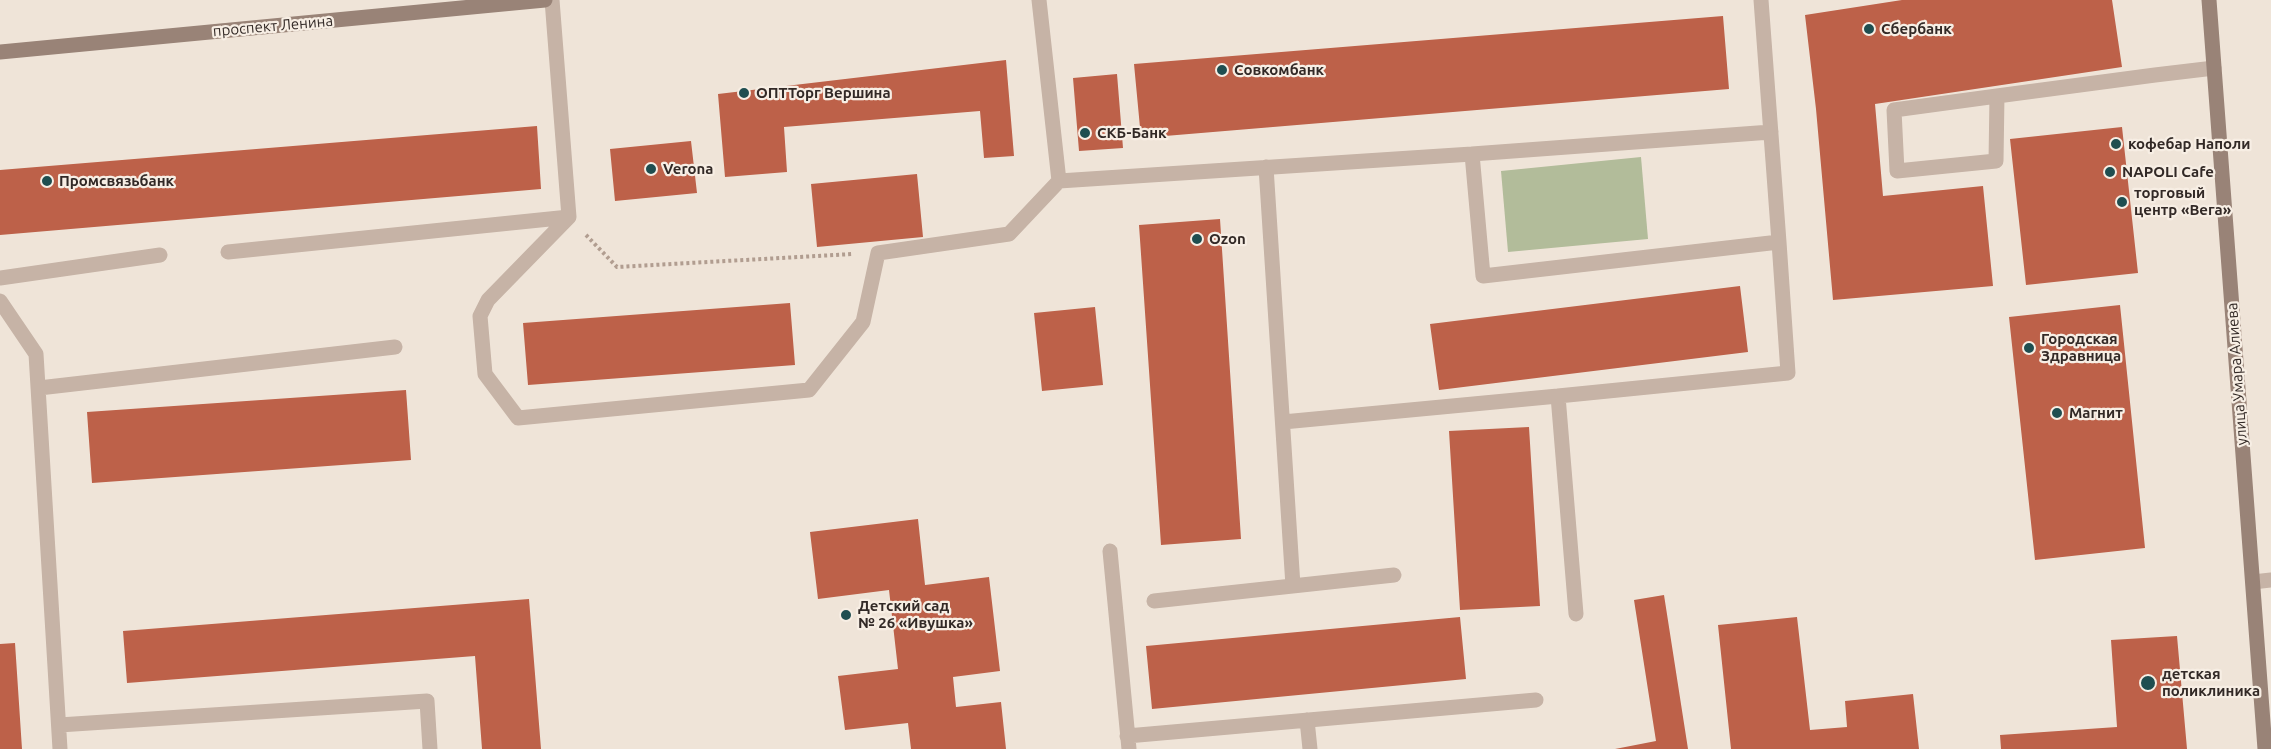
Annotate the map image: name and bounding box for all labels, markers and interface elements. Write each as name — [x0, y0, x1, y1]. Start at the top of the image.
street label: проспект Ленина — [212, 12, 334, 40]
place label: Сбербанк — [1881, 20, 1952, 38]
marker: Сбербанк — [1862, 22, 1876, 36]
place label: Совкомбанк — [1234, 61, 1324, 79]
marker: Совкомбанк — [1215, 63, 1229, 77]
place label: ОПТТорг Вершина — [756, 84, 891, 102]
marker: ОПТТорг Вершина — [737, 86, 751, 100]
place label: СКБ-Банк — [1097, 124, 1167, 142]
marker: СКБ-Банк — [1078, 126, 1092, 140]
place label: кофебар Наполи — [2128, 135, 2250, 153]
marker: кофебар Наполи — [2109, 137, 2123, 151]
place label: Verona — [663, 160, 713, 178]
marker: Verona — [644, 162, 658, 176]
place label: NAPOLI Cafe — [2122, 163, 2214, 181]
marker: NAPOLI Cafe — [2103, 165, 2117, 179]
place label: Промсвязьбанк — [59, 172, 174, 190]
marker: Промсвязьбанк — [40, 174, 54, 188]
place label: торговый центр «Вега» — [2134, 184, 2231, 219]
marker: торговый центр «Вега» — [2115, 195, 2129, 209]
place label: Ozon — [1209, 230, 1246, 248]
marker: Ozon — [1190, 232, 1204, 246]
street label: улица Умара Алиева — [2223, 302, 2251, 446]
place label: Городская Здравница — [2041, 330, 2121, 365]
marker: Городская Здравница — [2022, 341, 2036, 355]
place label: Магнит — [2069, 404, 2123, 422]
marker: Магнит — [2050, 406, 2064, 420]
place label: Детский сад № 26 «Ивушка» — [858, 597, 973, 632]
marker: Детский сад № 26 «Ивушка» — [839, 608, 853, 622]
place label: детская поликлиника — [2162, 665, 2260, 700]
marker: детская поликлиника — [2139, 674, 2157, 692]

